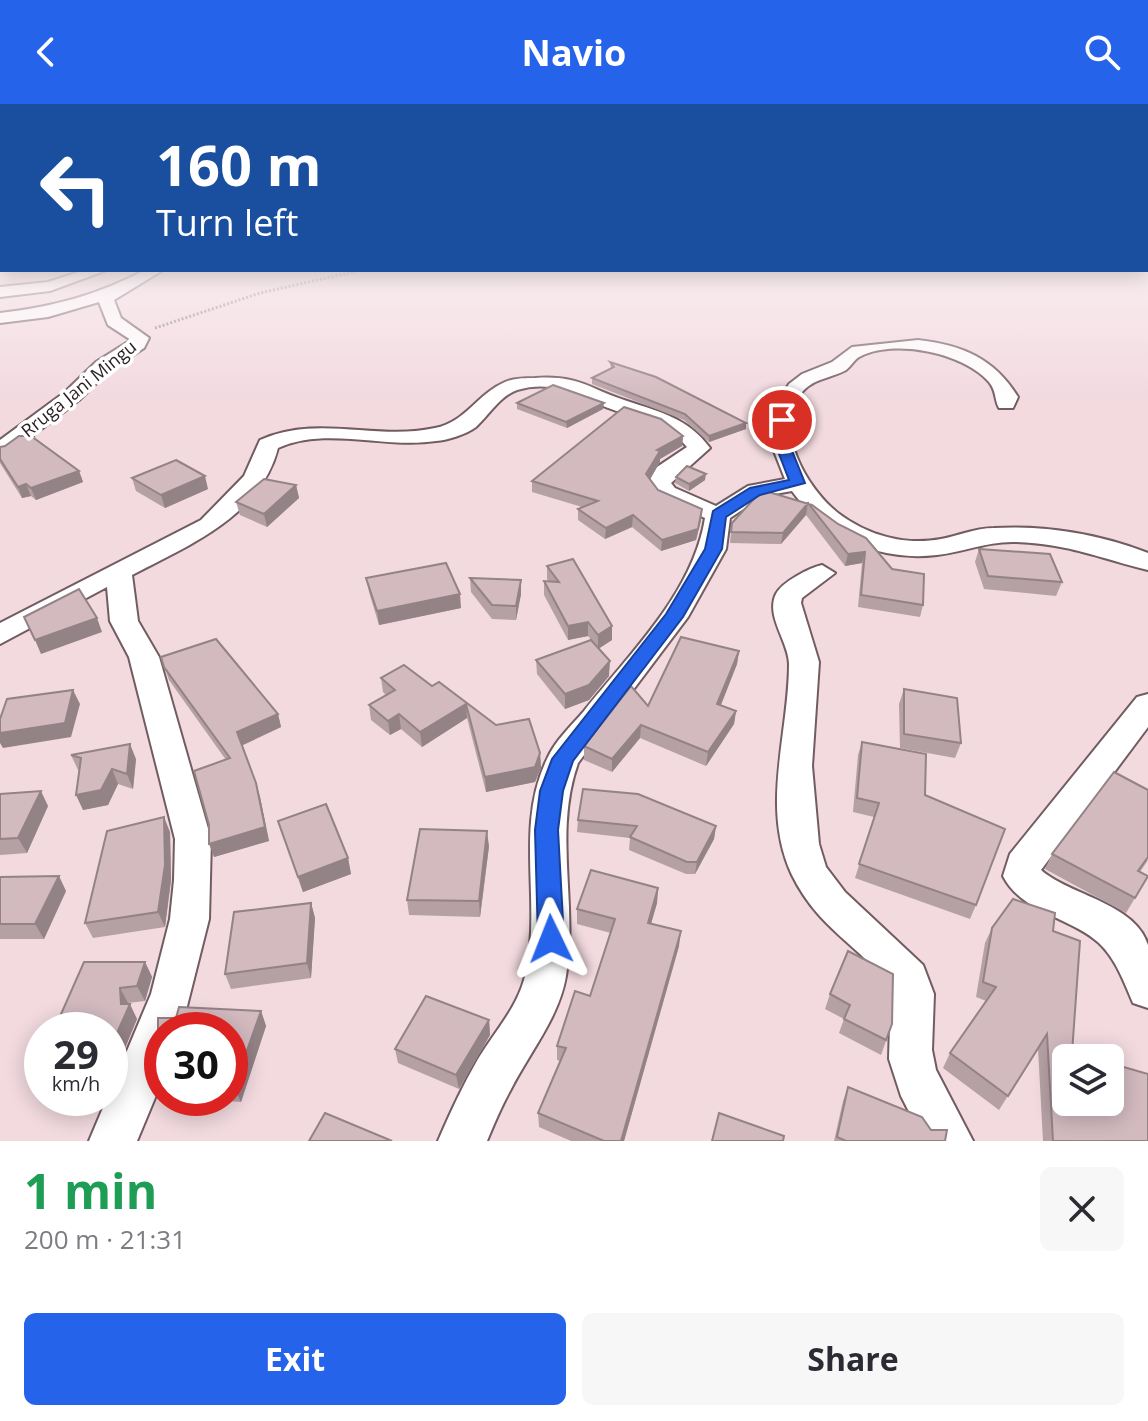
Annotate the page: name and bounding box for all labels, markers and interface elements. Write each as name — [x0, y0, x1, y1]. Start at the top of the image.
text: Navio — [522, 28, 626, 77]
icon: back — [24, 30, 68, 74]
icon: search — [1080, 30, 1124, 74]
text: 160 m — [156, 126, 322, 202]
icon: left — [24, 136, 128, 240]
text: Turn left — [156, 198, 298, 247]
street label: Rruga Jani Mingu — [16, 334, 141, 442]
pin — [748, 386, 816, 454]
icon: arrive — [760, 398, 804, 442]
position arrow — [509, 897, 593, 981]
speed limit sign: 30 — [144, 1012, 248, 1116]
text: 29 — [53, 1026, 99, 1081]
map controls — [1052, 1044, 1124, 1116]
button: layers — [1052, 1044, 1124, 1116]
text: km/h — [52, 1070, 100, 1097]
text: 1 min — [24, 1158, 157, 1223]
button: close — [1040, 1167, 1124, 1251]
text: 200 m · 21:31 — [24, 1221, 186, 1257]
button: Exit — [24, 1313, 566, 1405]
button: Share — [582, 1313, 1124, 1405]

